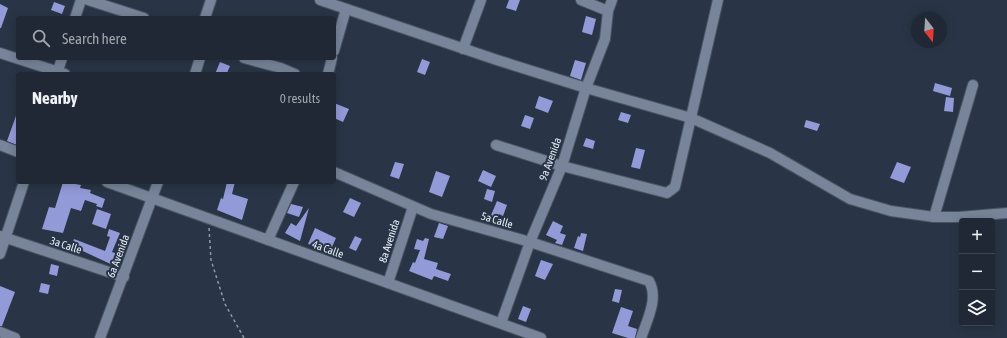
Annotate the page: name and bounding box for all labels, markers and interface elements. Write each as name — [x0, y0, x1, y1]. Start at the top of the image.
north arrow — [911, 12, 947, 48]
search box — [16, 16, 336, 60]
icon: search — [30, 27, 52, 49]
text: Search here — [62, 30, 127, 47]
text: Nearby — [32, 88, 78, 108]
text: 0 results — [280, 91, 320, 106]
street label: 9a Avenida — [537, 136, 563, 182]
street label: 5a Calle — [480, 210, 514, 230]
street label: 8a Avenida — [376, 218, 402, 264]
map controls — [959, 218, 995, 326]
button: + — [959, 218, 995, 254]
street label: 6a Avenida — [105, 233, 131, 279]
street label: 3a Calle — [49, 234, 83, 256]
street label: 4a Calle — [311, 238, 345, 260]
button: − — [959, 254, 995, 290]
button: layers — [959, 290, 995, 326]

